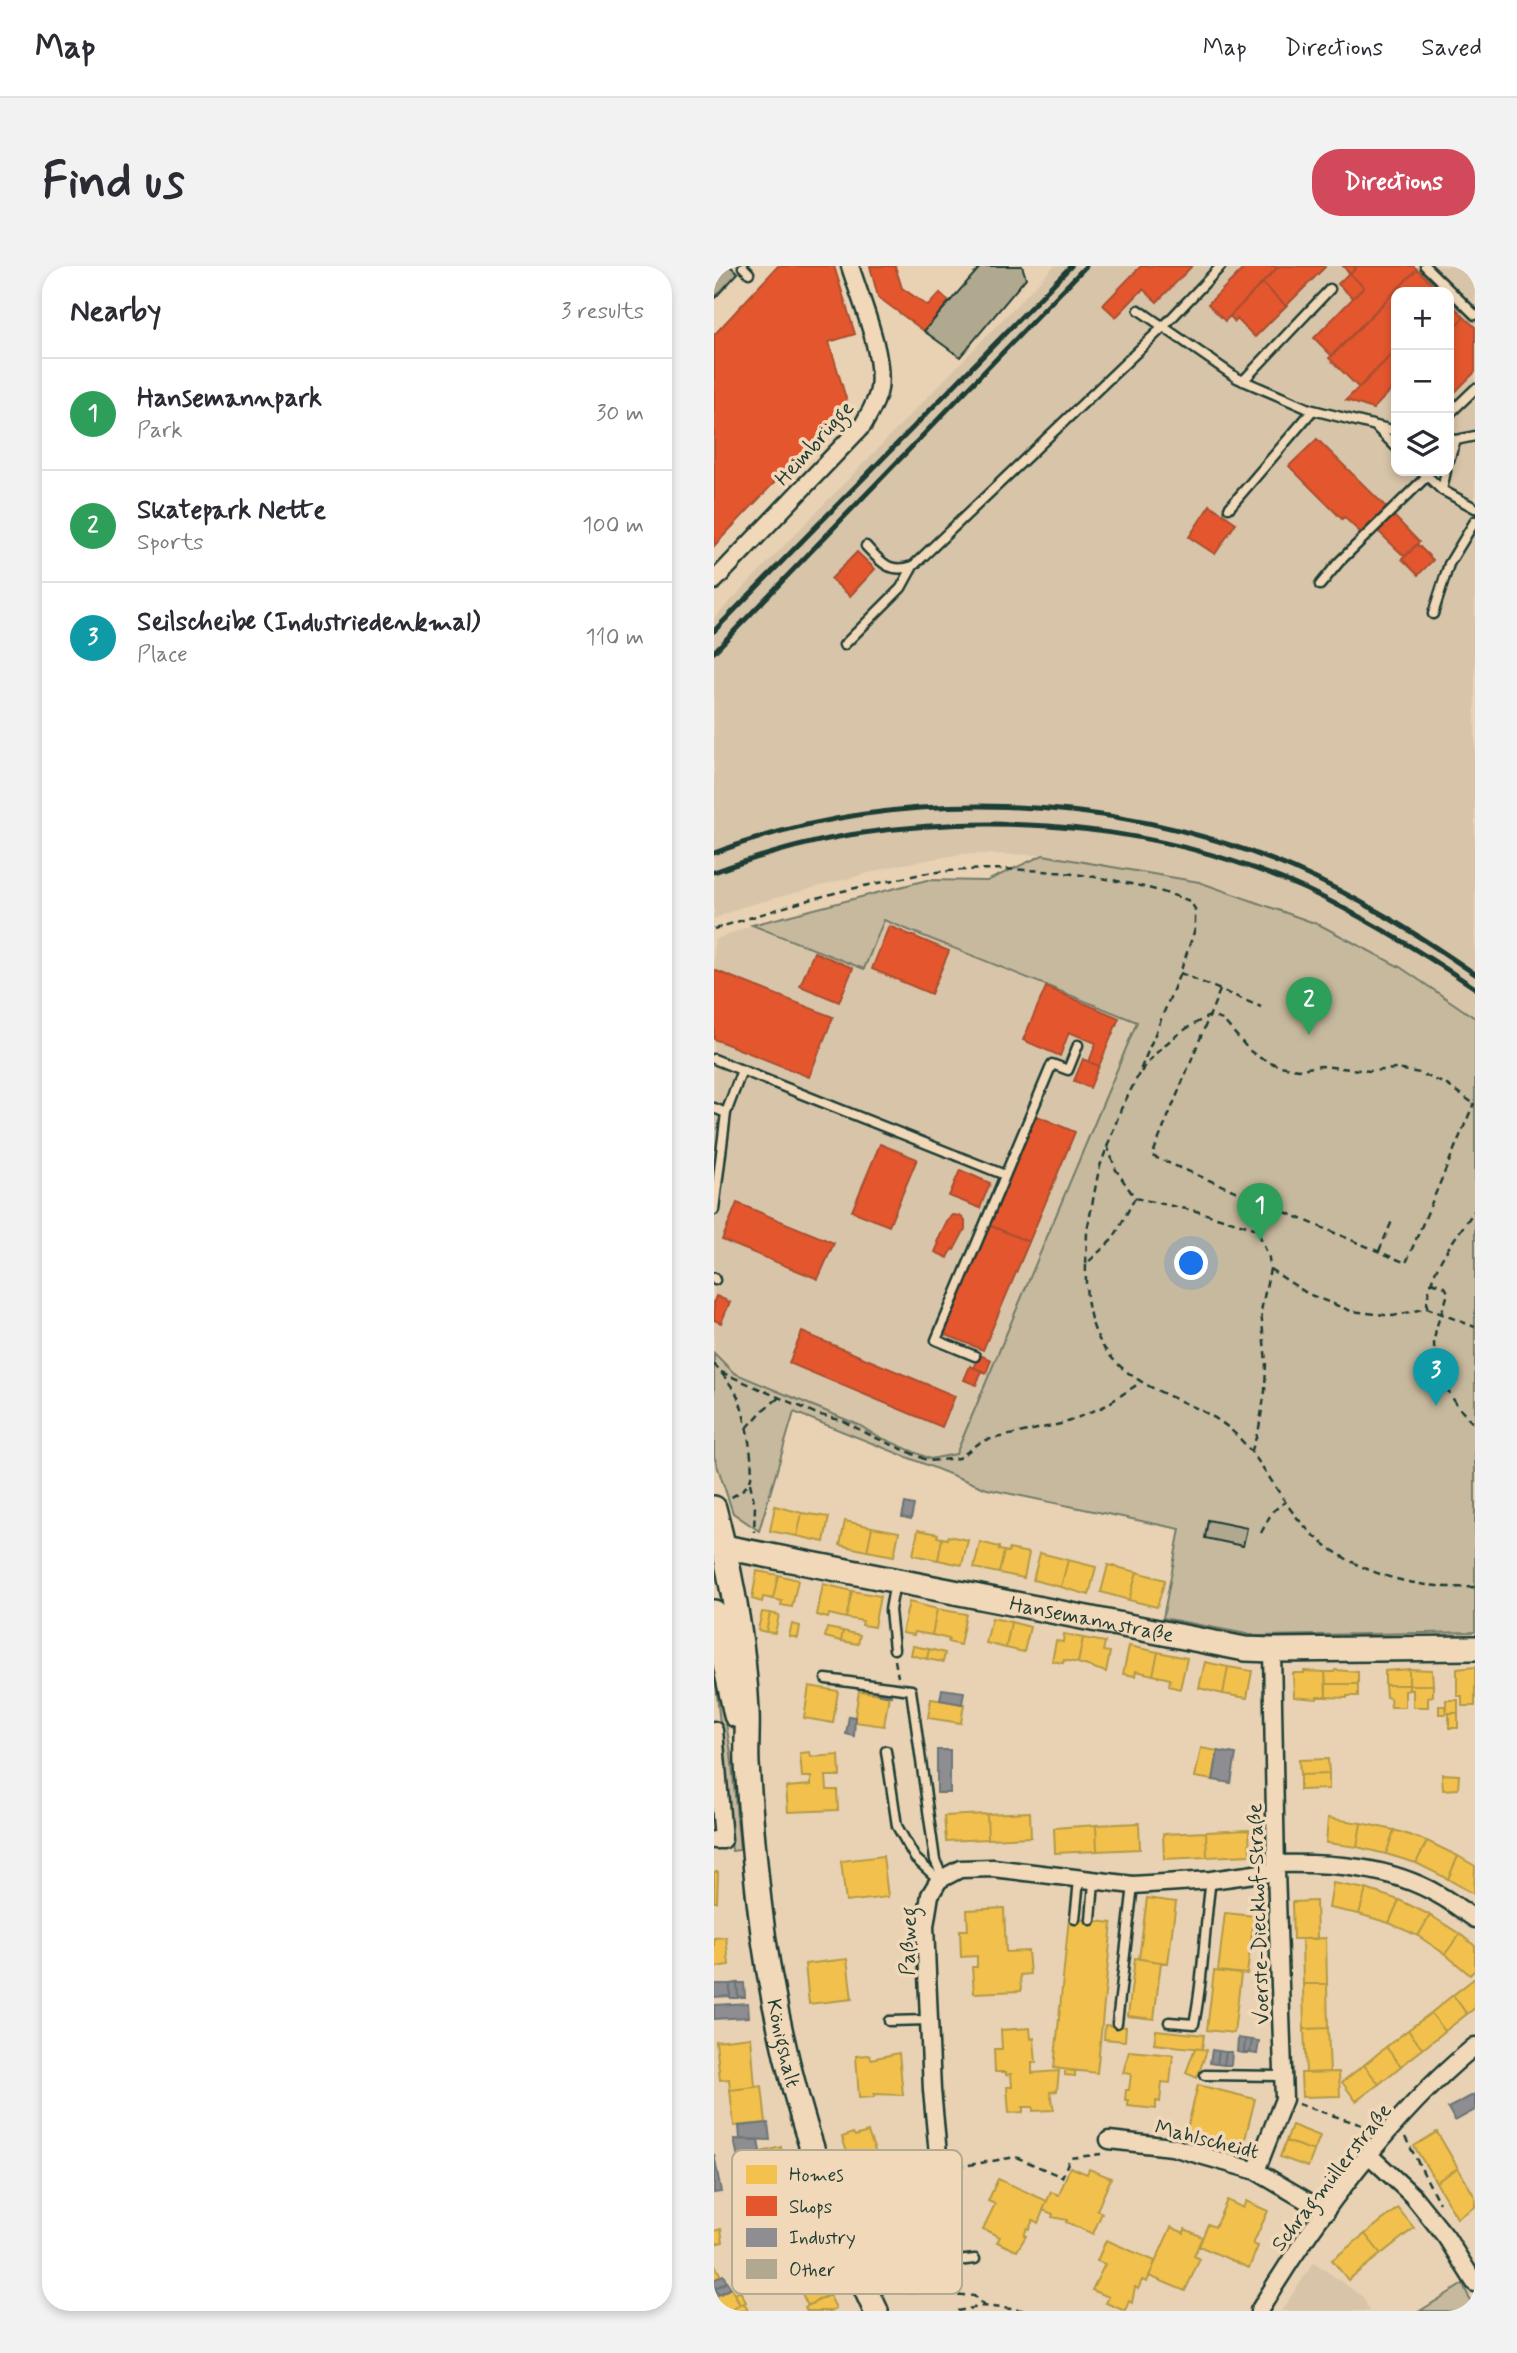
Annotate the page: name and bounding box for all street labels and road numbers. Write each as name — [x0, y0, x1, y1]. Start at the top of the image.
street label: Heimbrügge — [769, 395, 862, 494]
street label: Hansemannstraße — [1007, 1590, 1176, 1650]
street label: Voerste-Dieckhof-Straße — [1241, 1803, 1277, 2025]
street label: Paßweg — [894, 1906, 926, 1976]
street label: Königshalt — [759, 1997, 807, 2091]
street label: Schragmüllerstraße — [1265, 2098, 1400, 2259]
street label: Mahlscheidt — [1152, 2114, 1262, 2166]

